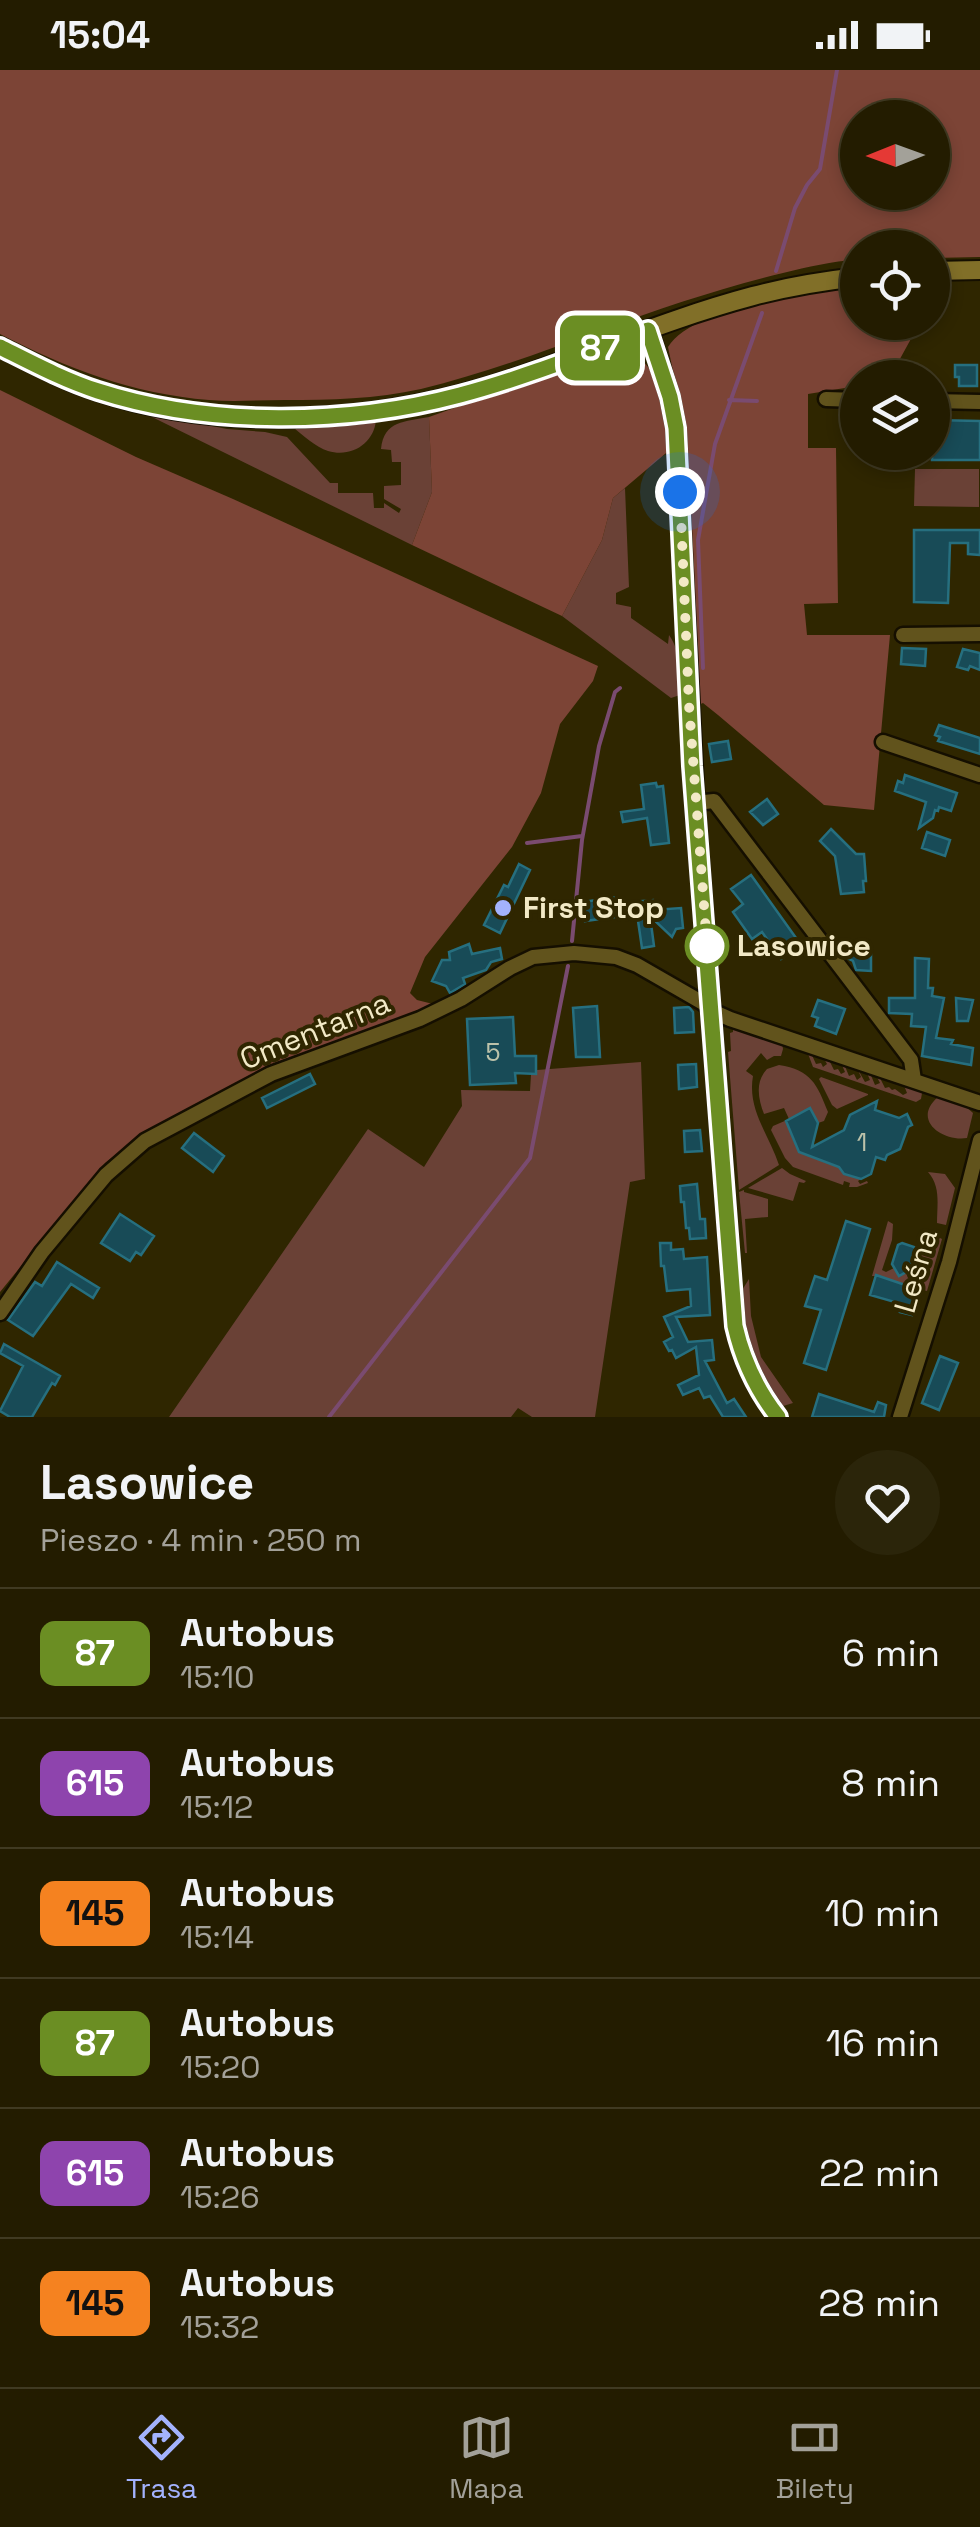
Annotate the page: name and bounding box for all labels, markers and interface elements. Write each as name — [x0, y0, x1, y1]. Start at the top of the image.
text: 15:04 — [50, 11, 150, 59]
north arrow — [840, 100, 950, 210]
map controls — [840, 100, 950, 470]
button: locate — [840, 230, 950, 340]
line badge: 87 — [555, 316, 645, 380]
text: 87 — [580, 326, 620, 370]
button: layers — [840, 360, 950, 470]
your location — [655, 467, 705, 517]
place label: First Stop — [523, 888, 664, 927]
marker: First Stop — [492, 897, 514, 919]
marker: Lasowice — [686, 925, 728, 967]
place label: Lasowice — [737, 926, 871, 965]
street label: Cmentarna — [234, 983, 396, 1078]
house number: 5 — [486, 1036, 500, 1068]
house number: 1 — [857, 1126, 867, 1158]
street label: Leśna — [885, 1224, 946, 1317]
button: heart — [835, 1450, 940, 1555]
text: Lasowice — [40, 1452, 254, 1513]
text: Pieszo · 4 min · 250 m — [40, 1520, 362, 1560]
text: Autobus — [180, 1609, 335, 1657]
text: 6 min — [842, 1629, 940, 1677]
text: 87 — [75, 1631, 115, 1675]
text: 15:10 — [180, 1657, 255, 1697]
text: Autobus — [180, 1739, 335, 1787]
text: 8 min — [841, 1759, 940, 1807]
text: 615 — [66, 1761, 124, 1805]
text: 15:12 — [180, 1787, 253, 1827]
text: Autobus — [180, 1869, 335, 1917]
text: 10 min — [825, 1889, 940, 1937]
text: 145 — [65, 1891, 125, 1935]
text: 15:14 — [180, 1917, 254, 1957]
text: Autobus — [180, 1999, 335, 2047]
text: 16 min — [826, 2019, 940, 2067]
text: 87 — [75, 2021, 115, 2065]
text: 15:20 — [180, 2047, 260, 2087]
text: Autobus — [180, 2129, 335, 2177]
text: 22 min — [819, 2149, 940, 2197]
text: 615 — [66, 2151, 124, 2195]
text: 15:26 — [180, 2177, 260, 2217]
text: Autobus — [180, 2259, 335, 2307]
text: 28 min — [818, 2279, 940, 2327]
text: 145 — [65, 2281, 125, 2325]
text: 15:32 — [180, 2307, 259, 2347]
tab: Trasa — [126, 2410, 197, 2506]
tab: Mapa — [449, 2410, 524, 2506]
tab: Bilety — [776, 2410, 854, 2506]

